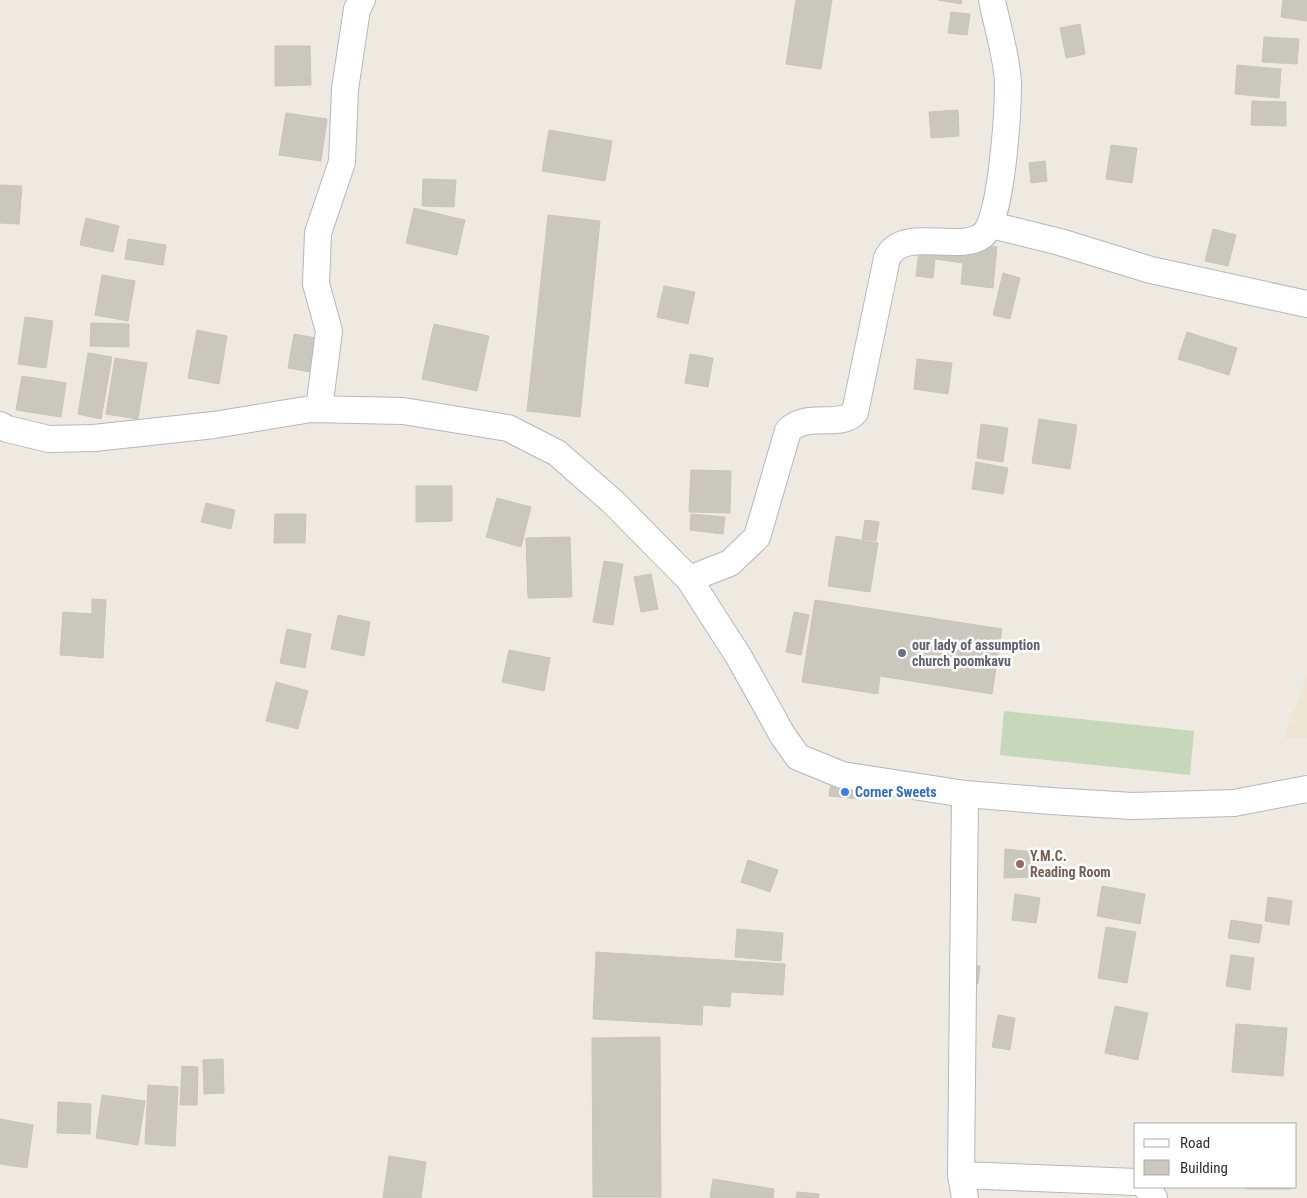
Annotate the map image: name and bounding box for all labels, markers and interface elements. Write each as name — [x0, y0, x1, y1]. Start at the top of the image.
place label: our lady of assumption church poomkavu — [912, 637, 1040, 669]
marker: our lady of assumption church poomkavu — [896, 647, 908, 659]
place label: Corner Sweets — [855, 784, 937, 800]
marker: Corner Sweets — [839, 786, 851, 798]
place label: Y.M.C. Reading Room — [1030, 848, 1111, 880]
marker: Y.M.C. Reading Room — [1014, 858, 1026, 870]
legend — [1134, 1123, 1297, 1188]
text: Road — [1180, 1134, 1210, 1152]
text: Building — [1180, 1159, 1228, 1177]

